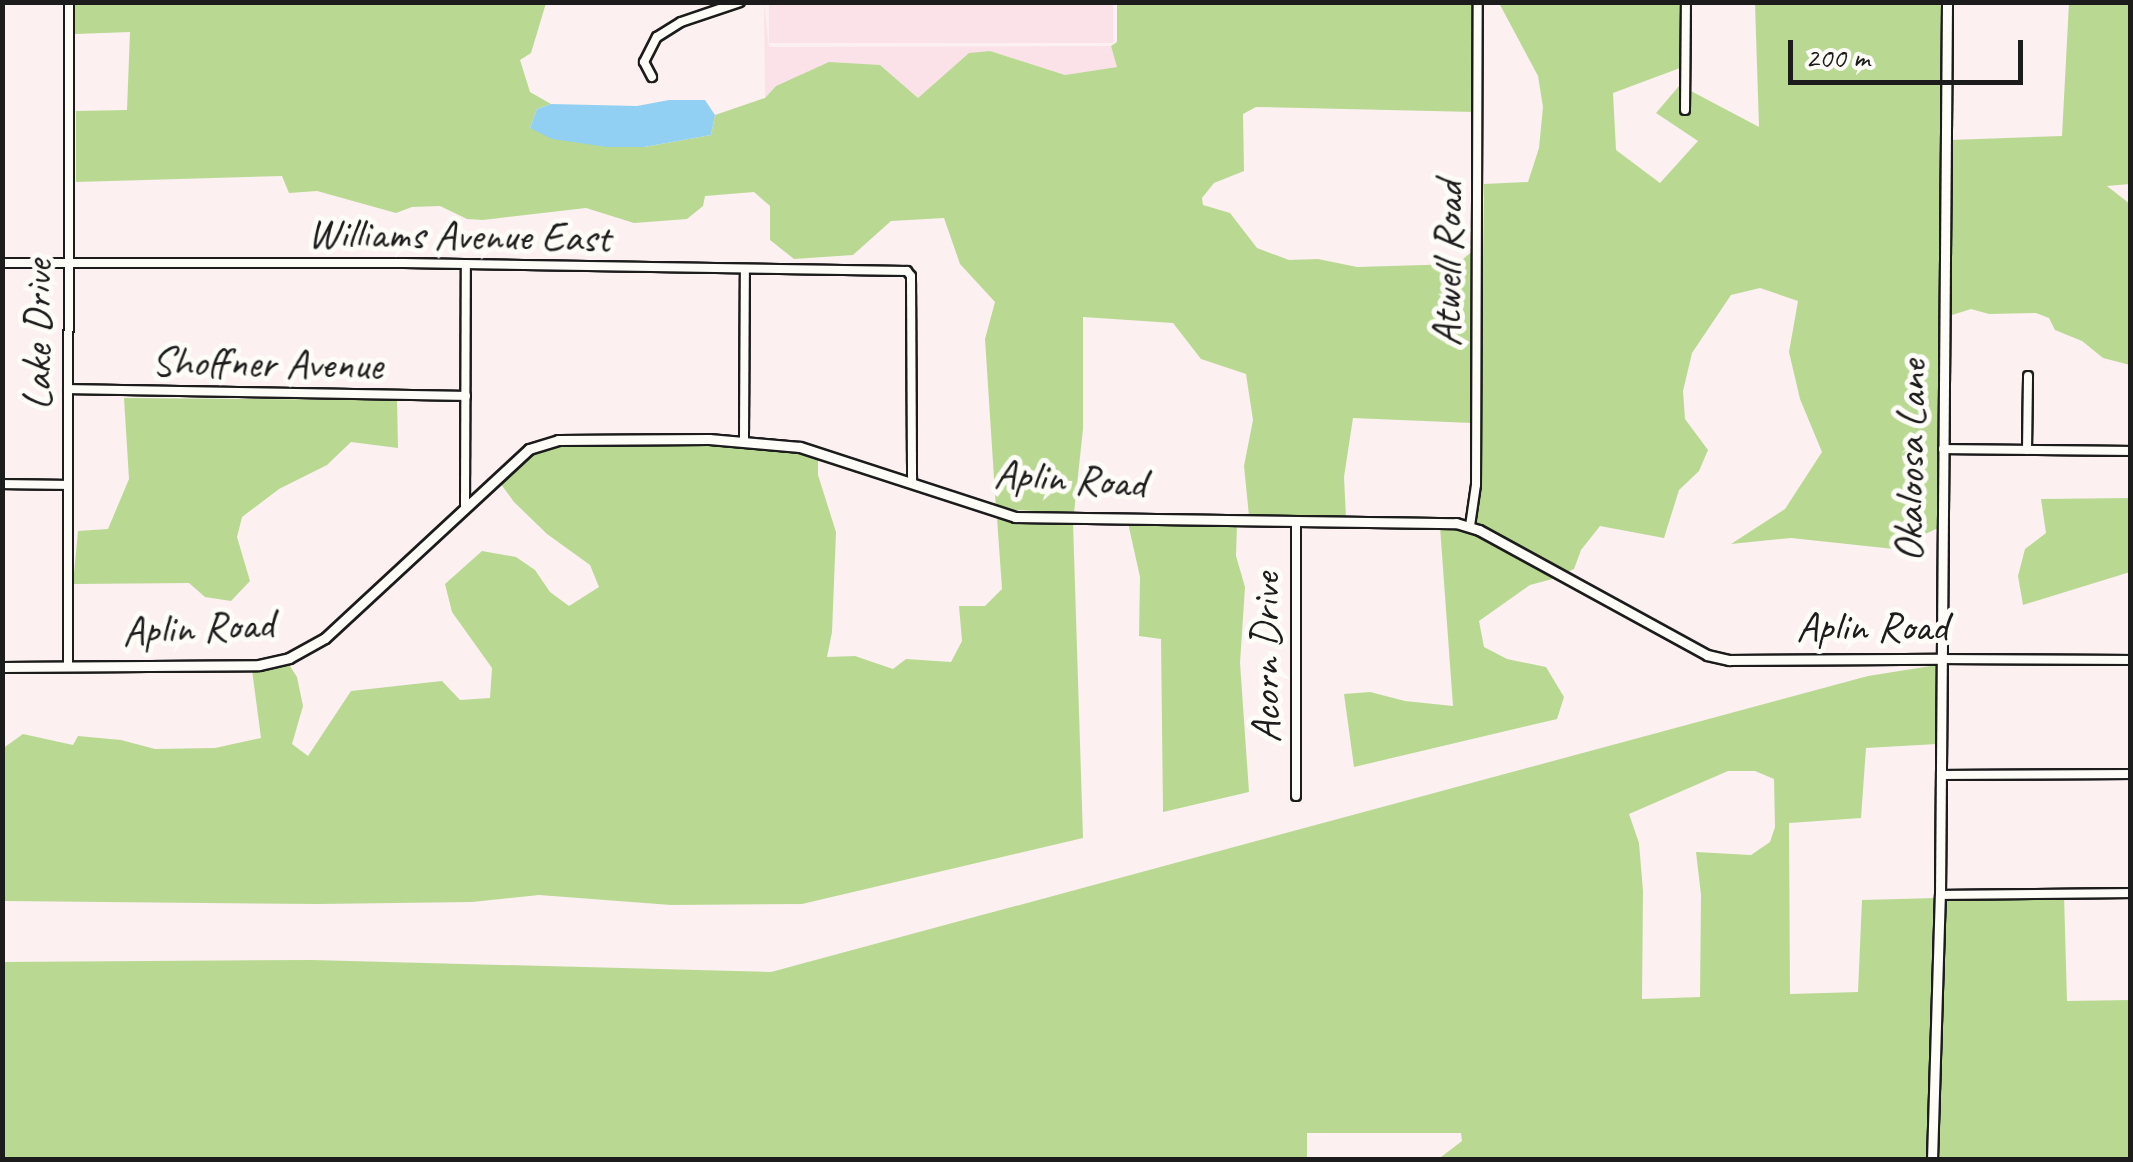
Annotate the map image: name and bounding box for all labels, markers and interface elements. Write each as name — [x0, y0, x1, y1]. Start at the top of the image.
scale bar — [1793, 20, 2028, 82]
text: 200 m — [1805, 38, 1870, 76]
street label: Atwell Road — [1421, 181, 1475, 347]
street label: Williams Avenue East — [308, 208, 610, 264]
street label: Lake Drive — [13, 260, 63, 410]
street label: Shoffner Avenue — [151, 337, 383, 391]
street label: Okaloosa Lane — [1884, 359, 1938, 563]
street label: Aplin Road — [993, 449, 1147, 509]
street label: Acorn Drive — [1241, 573, 1291, 743]
street label: Aplin Road — [121, 599, 275, 657]
street label: Aplin Road — [1796, 602, 1948, 652]

